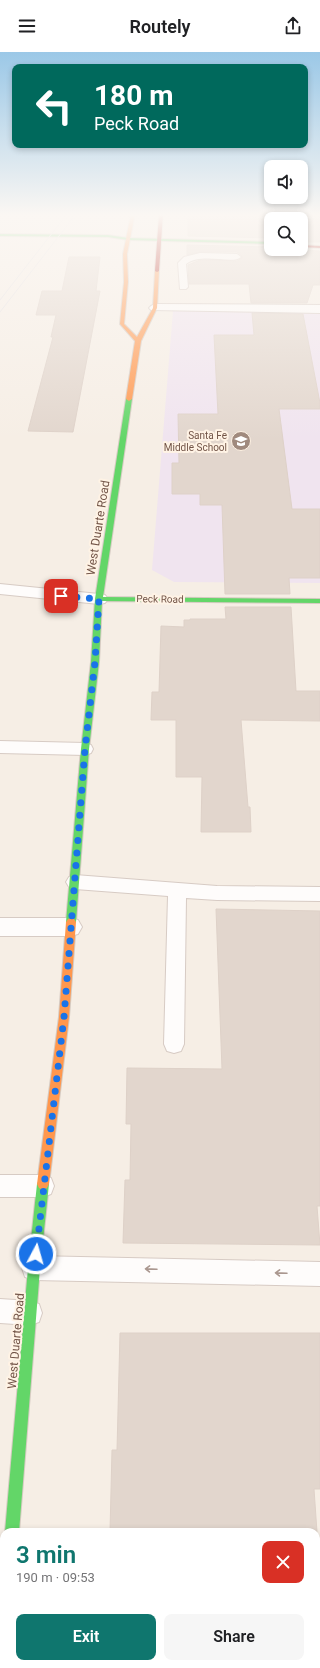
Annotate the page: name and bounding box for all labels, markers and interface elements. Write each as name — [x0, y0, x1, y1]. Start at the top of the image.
icon: menu — [16, 15, 38, 37]
icon: share — [282, 15, 304, 37]
text: Routely — [129, 16, 191, 37]
text: 180 m — [94, 79, 173, 112]
icon: left — [28, 80, 80, 132]
text: Peck Road — [94, 113, 179, 134]
map controls — [264, 160, 308, 256]
button: sound — [264, 160, 308, 204]
button: search — [264, 212, 308, 256]
place label: Santa Fe Middle School — [164, 430, 227, 453]
school or university icon: Santa Fe Middle School — [230, 430, 252, 452]
street label: West Duarte Road — [84, 479, 112, 577]
pin — [44, 579, 78, 613]
icon: arrive — [50, 585, 72, 607]
street label: Peck Road — [136, 593, 184, 605]
position arrow — [15, 1233, 57, 1275]
one-way arrow — [145, 1265, 158, 1273]
one-way arrow — [275, 1269, 288, 1277]
street label: West Duarte Road — [5, 1293, 27, 1389]
text: 3 min — [16, 1541, 76, 1569]
button: close — [262, 1541, 304, 1583]
text: 190 m · 09:53 — [16, 1570, 95, 1585]
button: Exit — [16, 1614, 156, 1660]
button: Share — [164, 1614, 304, 1660]

